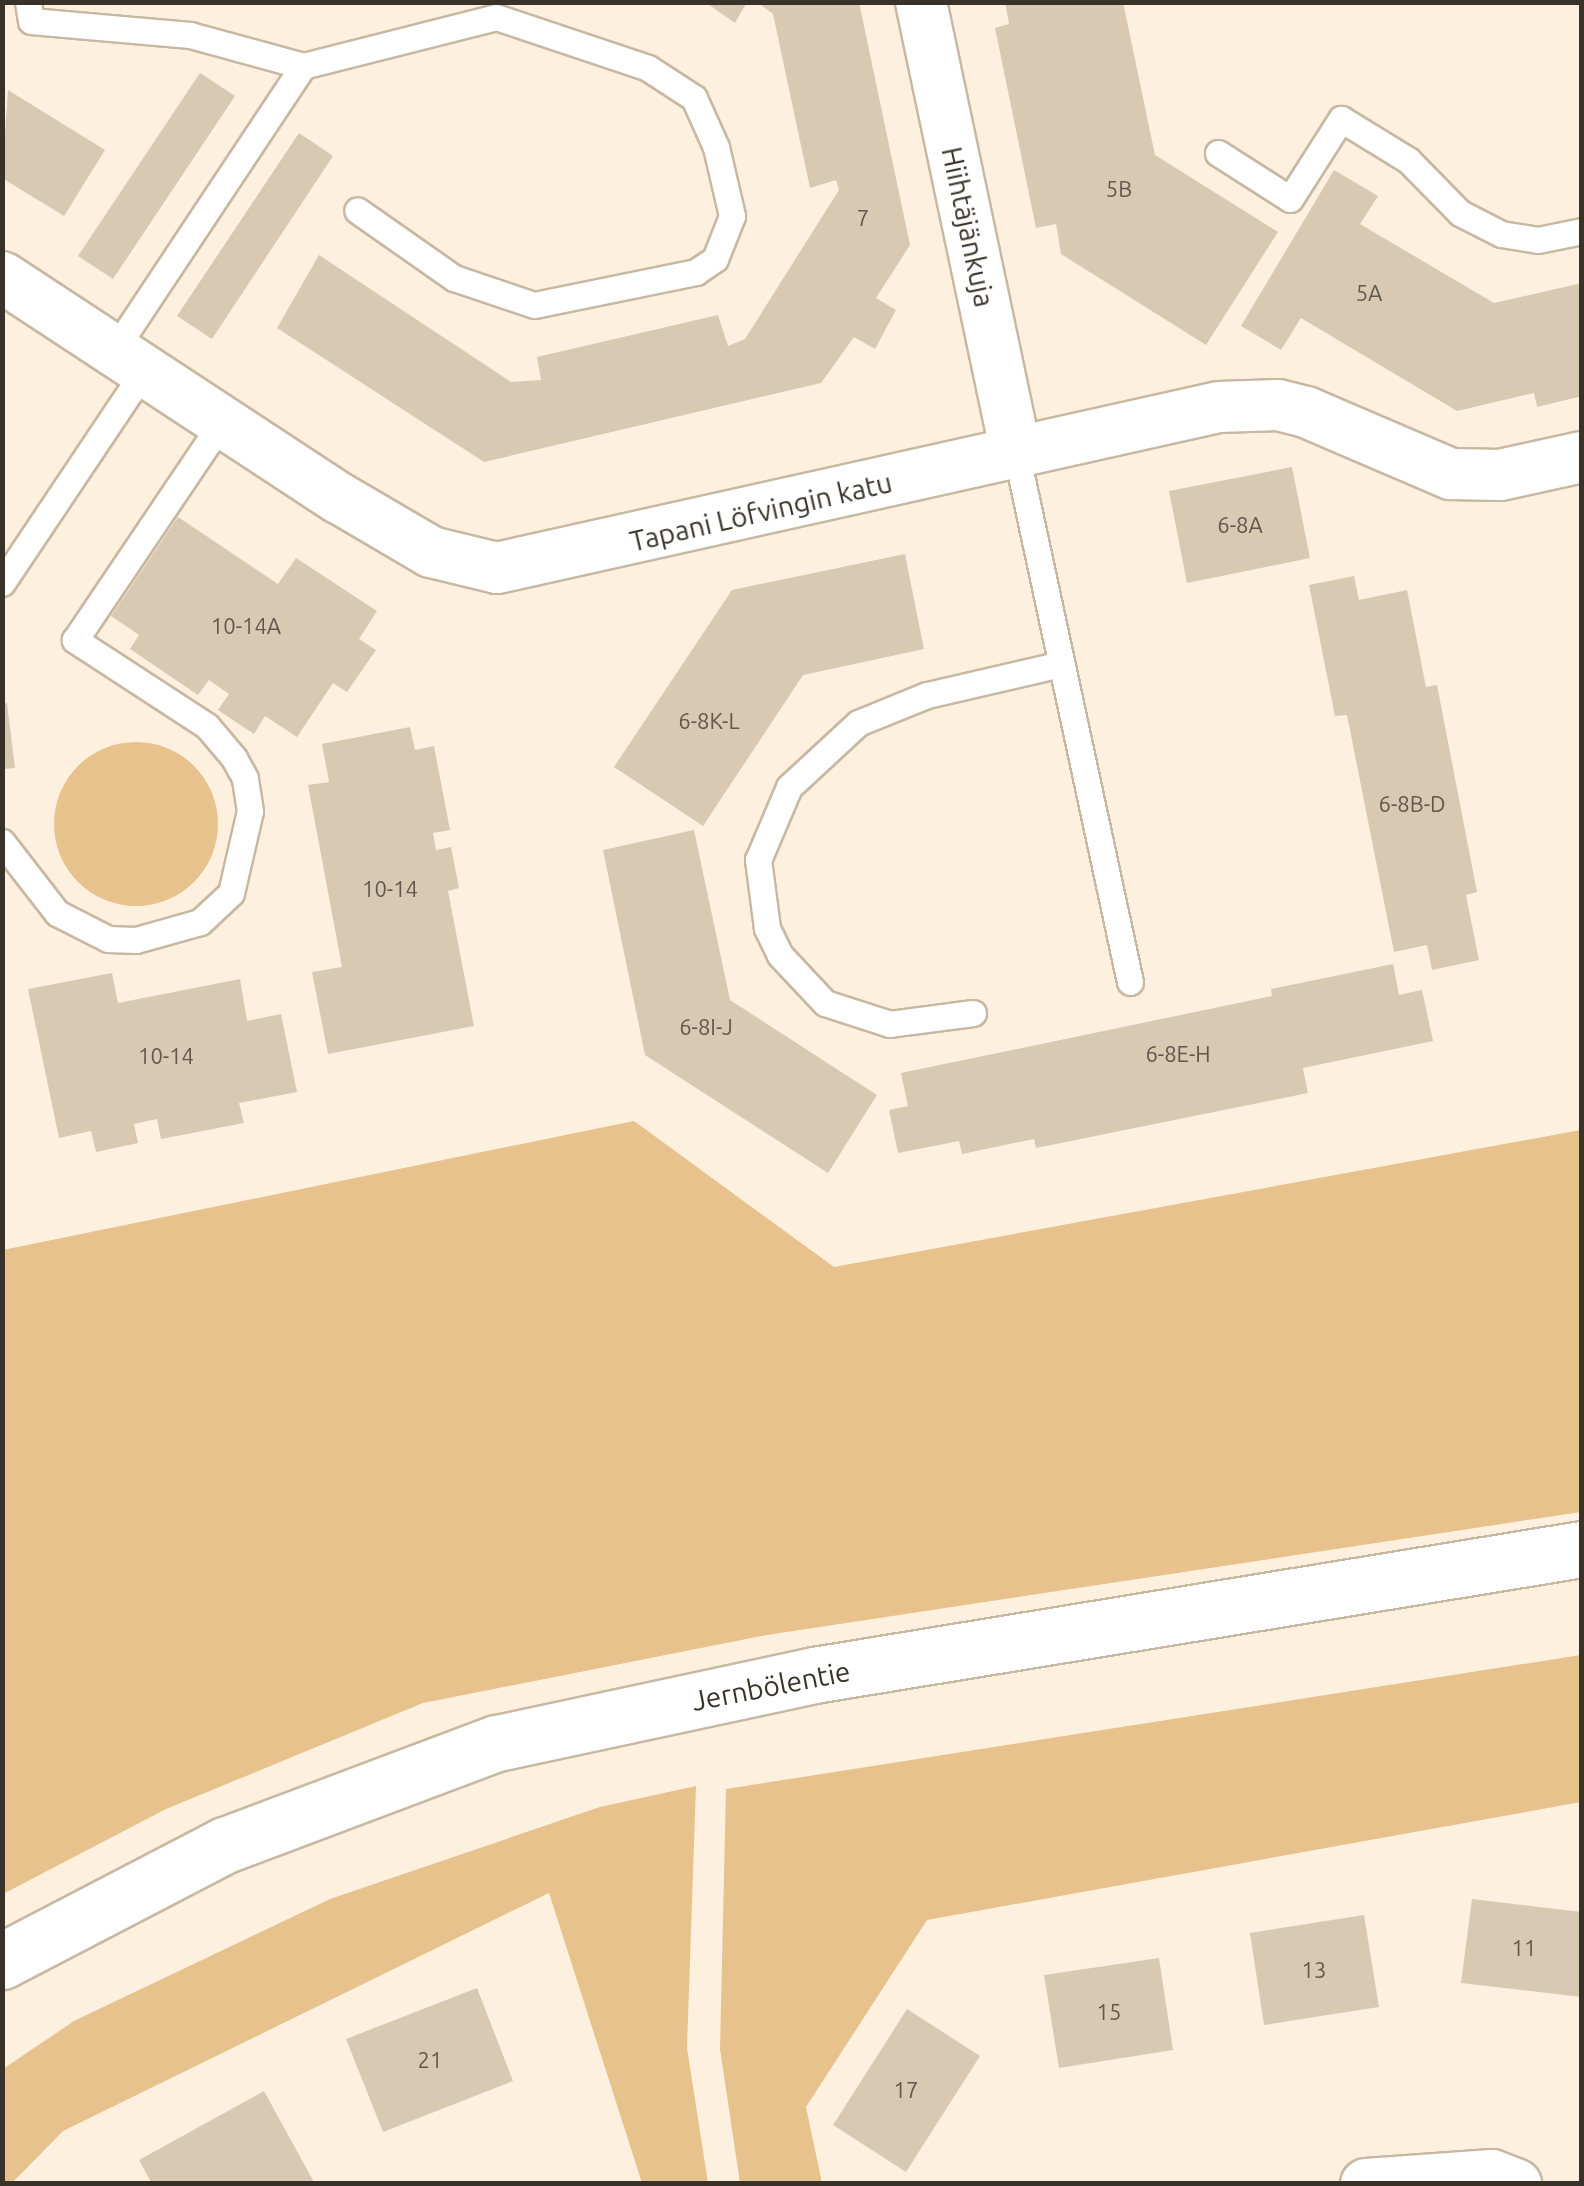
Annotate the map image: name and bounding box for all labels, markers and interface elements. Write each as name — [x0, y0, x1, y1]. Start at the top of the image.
street label: Hiihtäjänkuja — [935, 144, 1001, 310]
house number: 5B — [1106, 176, 1132, 202]
house number: 7 — [857, 205, 869, 231]
house number: 5A — [1356, 280, 1382, 306]
street label: Tapani Löfvingin katu — [627, 465, 895, 559]
house number: 6-8A — [1217, 512, 1263, 538]
house number: 10-14A — [211, 613, 281, 639]
house number: 6-8K-L — [678, 708, 740, 734]
house number: 6-8B-D — [1378, 791, 1446, 817]
house number: 10-14 — [362, 876, 418, 902]
house number: 6-8I-J — [679, 1014, 733, 1040]
house number: 6-8E-H — [1145, 1041, 1211, 1067]
house number: 10-14 — [138, 1043, 194, 1069]
street label: Jernbölentie — [689, 1654, 853, 1718]
house number: 11 — [1512, 1935, 1536, 1961]
house number: 13 — [1302, 1957, 1326, 1983]
house number: 15 — [1097, 1999, 1121, 2025]
house number: 21 — [418, 2047, 442, 2073]
house number: 17 — [894, 2077, 918, 2103]

